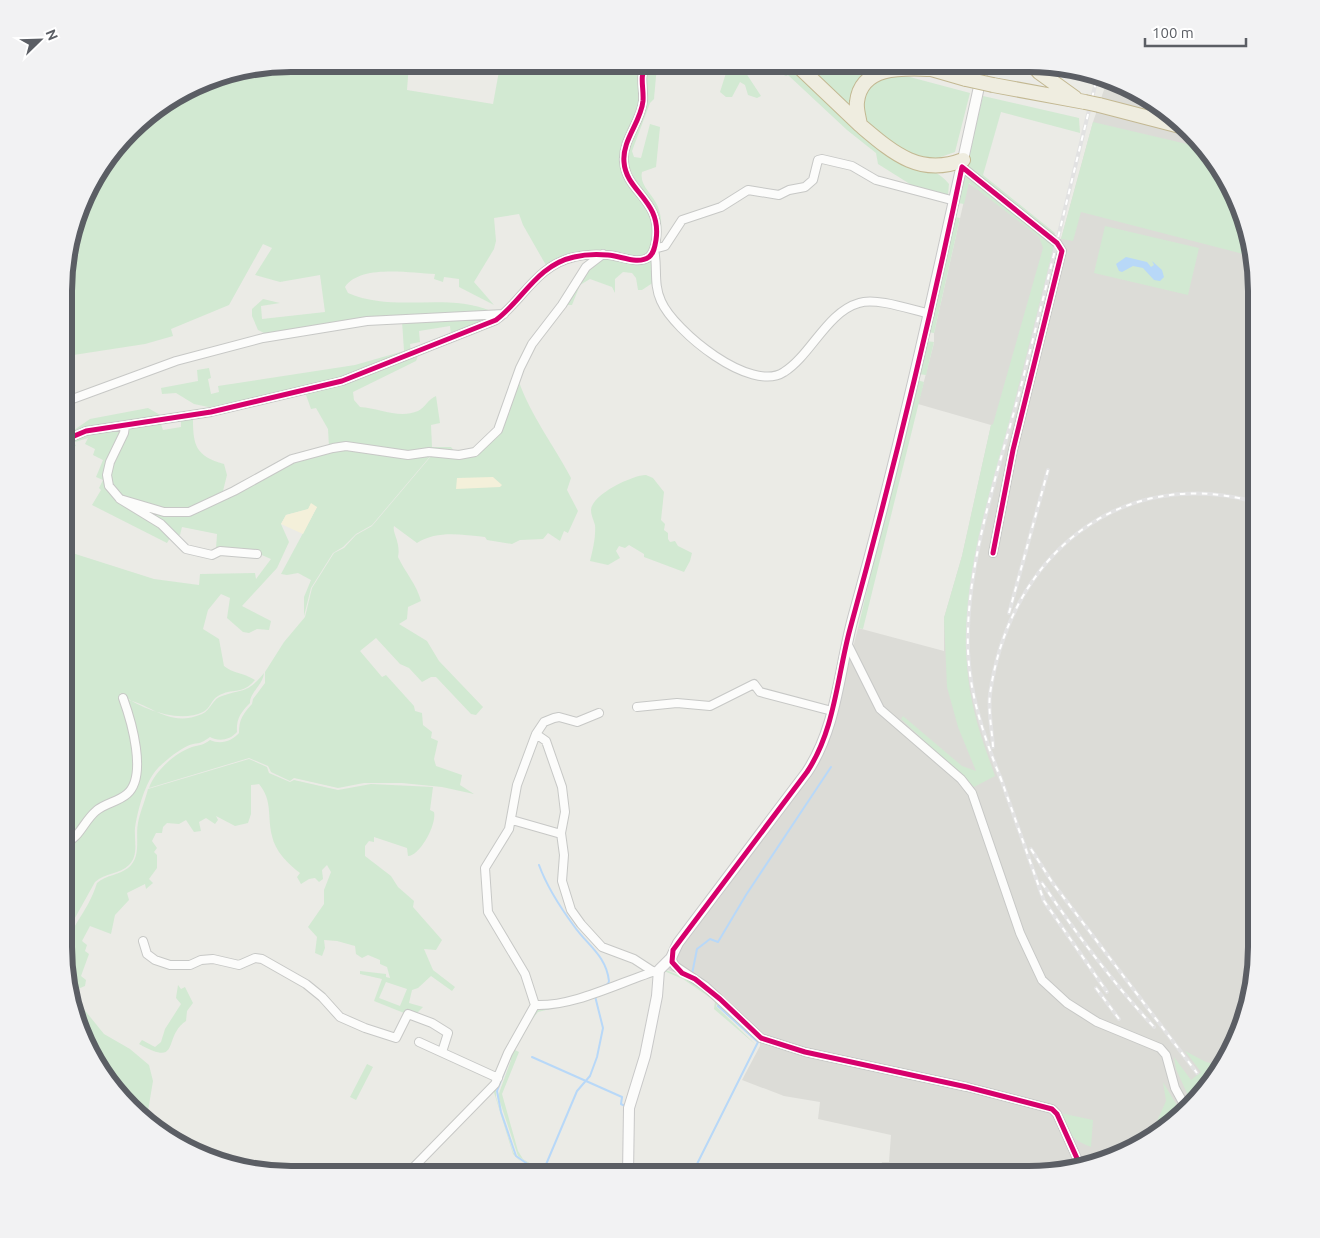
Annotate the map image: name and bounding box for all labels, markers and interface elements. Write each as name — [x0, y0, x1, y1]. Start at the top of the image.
north arrow — [15, 15, 65, 65]
scale bar — [1145, 15, 1246, 47]
text: 100 m — [1152, 24, 1194, 41]
text: N — [43, 27, 61, 43]

